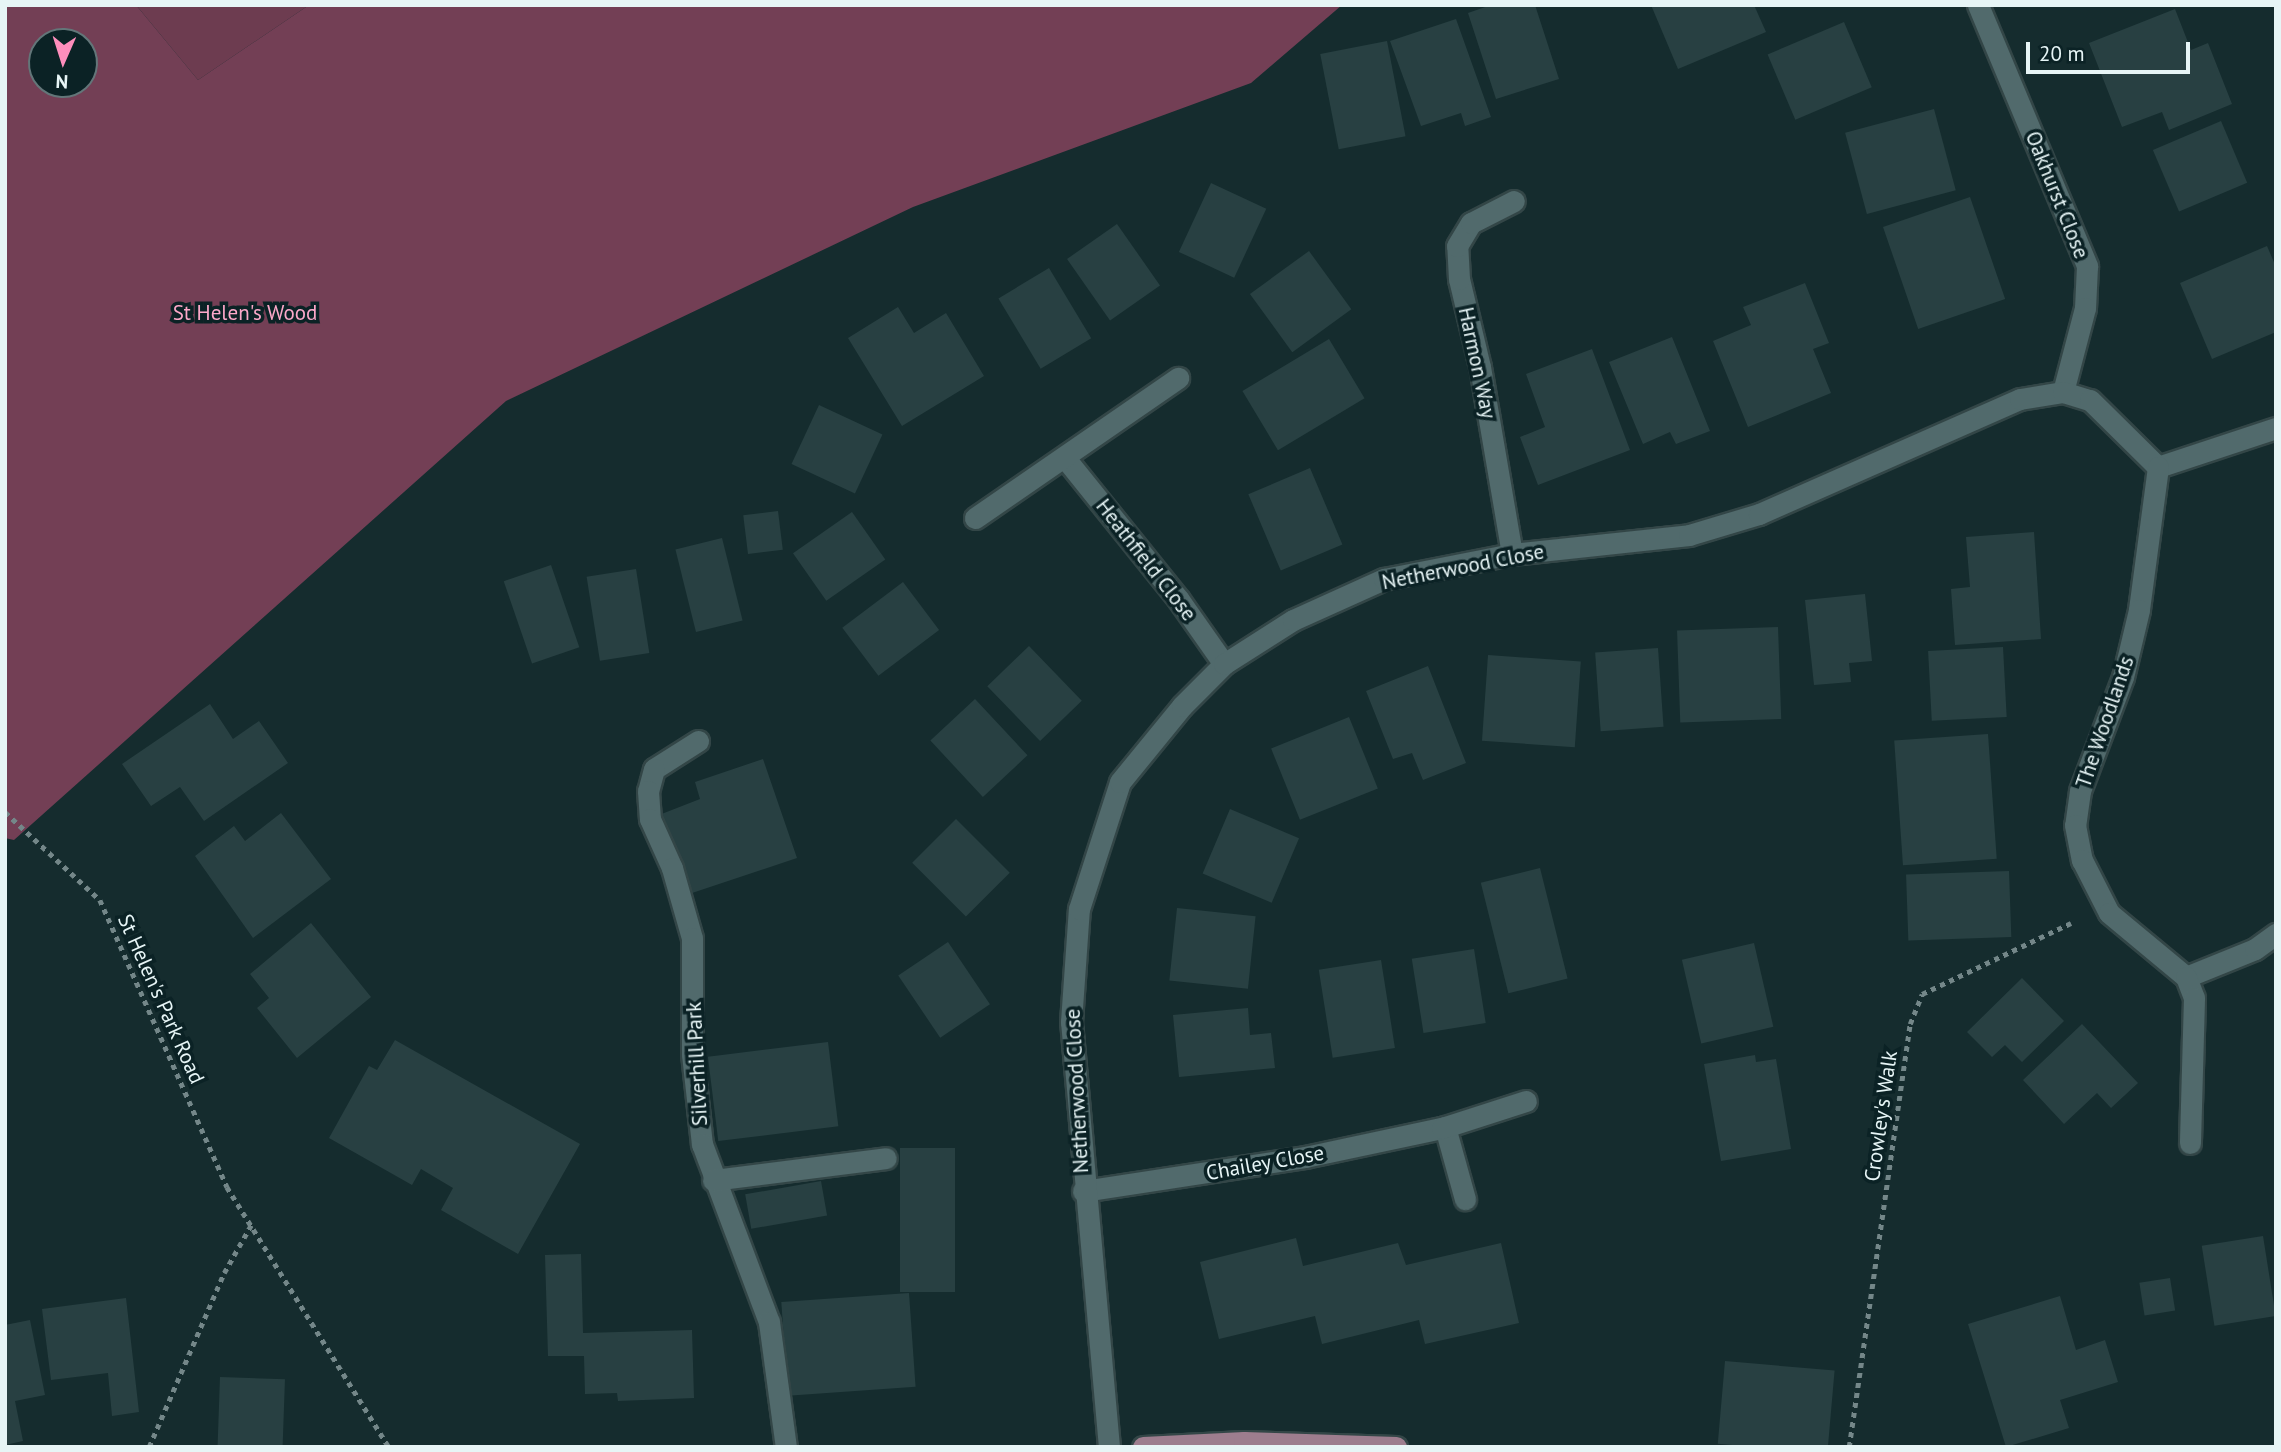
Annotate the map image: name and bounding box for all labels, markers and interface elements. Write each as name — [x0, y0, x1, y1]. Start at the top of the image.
north arrow — [28, 28, 98, 98]
scale bar — [2029, 28, 2194, 72]
text: 20 m — [2039, 40, 2085, 67]
text: N — [55, 70, 69, 94]
street label: Oakhurst Close — [2020, 128, 2094, 262]
park label: St Helen's Wood — [173, 300, 317, 326]
street label: Harmon Way — [1453, 305, 1501, 421]
street label: Heathfield Close — [1091, 494, 1201, 626]
street label: Netherwood Close — [1380, 539, 1546, 595]
street label: The Woodlands — [2071, 653, 2139, 791]
street label: St Helen's Park Road — [112, 910, 210, 1088]
street label: Silverhill Park — [681, 1001, 713, 1127]
street label: Netherwood Close — [1060, 1008, 1094, 1174]
street label: Crowley's Walk — [1859, 1049, 1903, 1183]
street label: Chailey Close — [1204, 1140, 1326, 1186]

